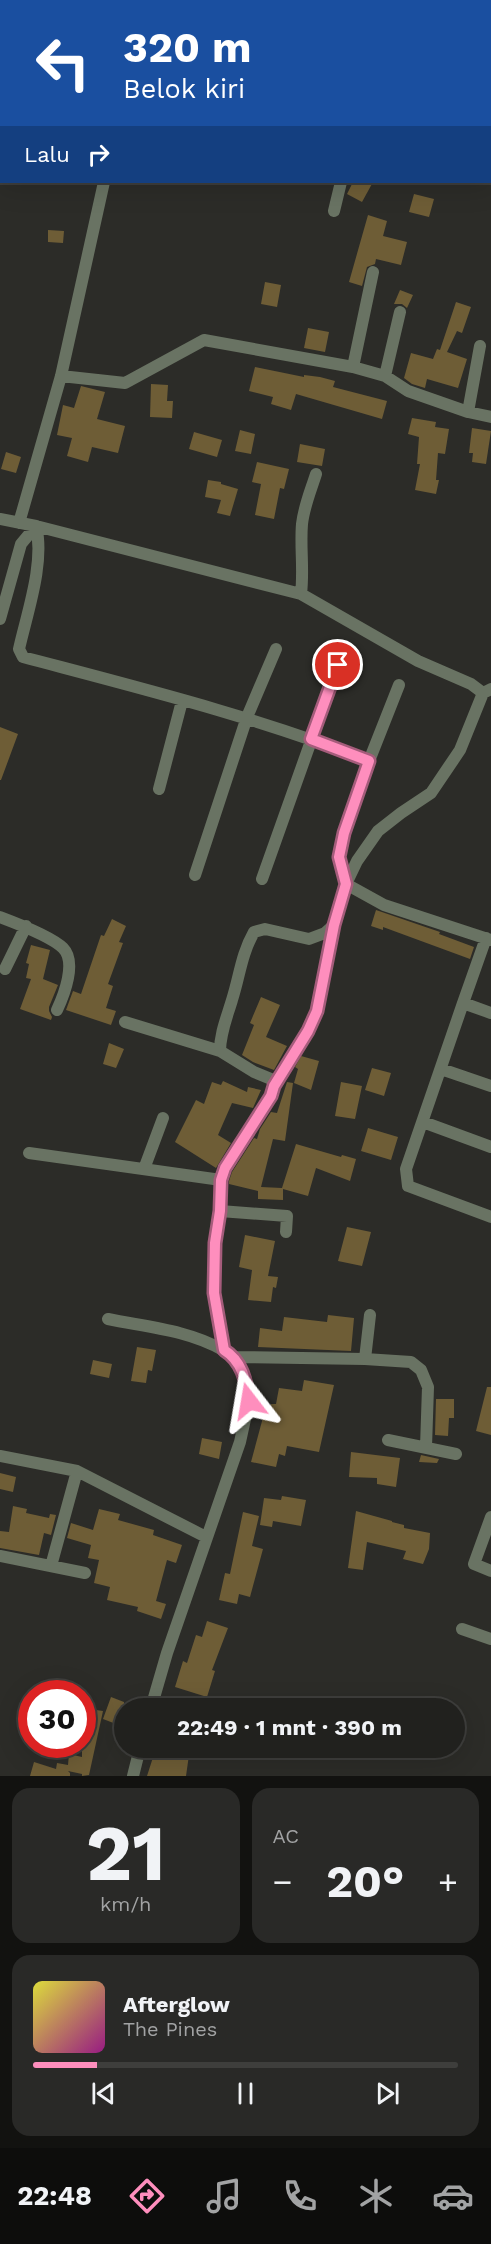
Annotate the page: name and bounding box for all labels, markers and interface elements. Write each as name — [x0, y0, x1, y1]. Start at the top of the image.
text: 320 m — [123, 23, 252, 72]
icon: left — [24, 24, 102, 102]
text: Belok kiri — [123, 73, 245, 105]
icon: right — [82, 138, 115, 171]
text: Lalu — [24, 142, 70, 167]
pin — [312, 639, 363, 690]
icon: arrive — [321, 648, 354, 681]
position arrow — [217, 1369, 281, 1433]
speed limit sign: 30 — [18, 1680, 96, 1758]
text: 22:49 · 1 mnt · 390 m — [177, 1715, 402, 1740]
text: 21 — [86, 1807, 166, 1899]
text: AC — [273, 1824, 299, 1848]
text: 20° — [326, 1855, 404, 1908]
text: − — [273, 1862, 292, 1901]
text: + — [438, 1862, 458, 1901]
text: km/h — [100, 1892, 152, 1916]
text: Afterglow — [123, 1992, 230, 2017]
text: The Pines — [123, 2017, 217, 2041]
icon: previous — [87, 2077, 120, 2110]
icon: pause — [229, 2077, 262, 2110]
icon: next — [371, 2077, 404, 2110]
icon: directions — [126, 2175, 168, 2217]
icon: music — [203, 2175, 245, 2217]
icon: phone — [279, 2175, 321, 2217]
icon: climate — [355, 2175, 397, 2217]
icon: car — [432, 2175, 474, 2217]
text: 22:48 — [17, 2180, 92, 2212]

